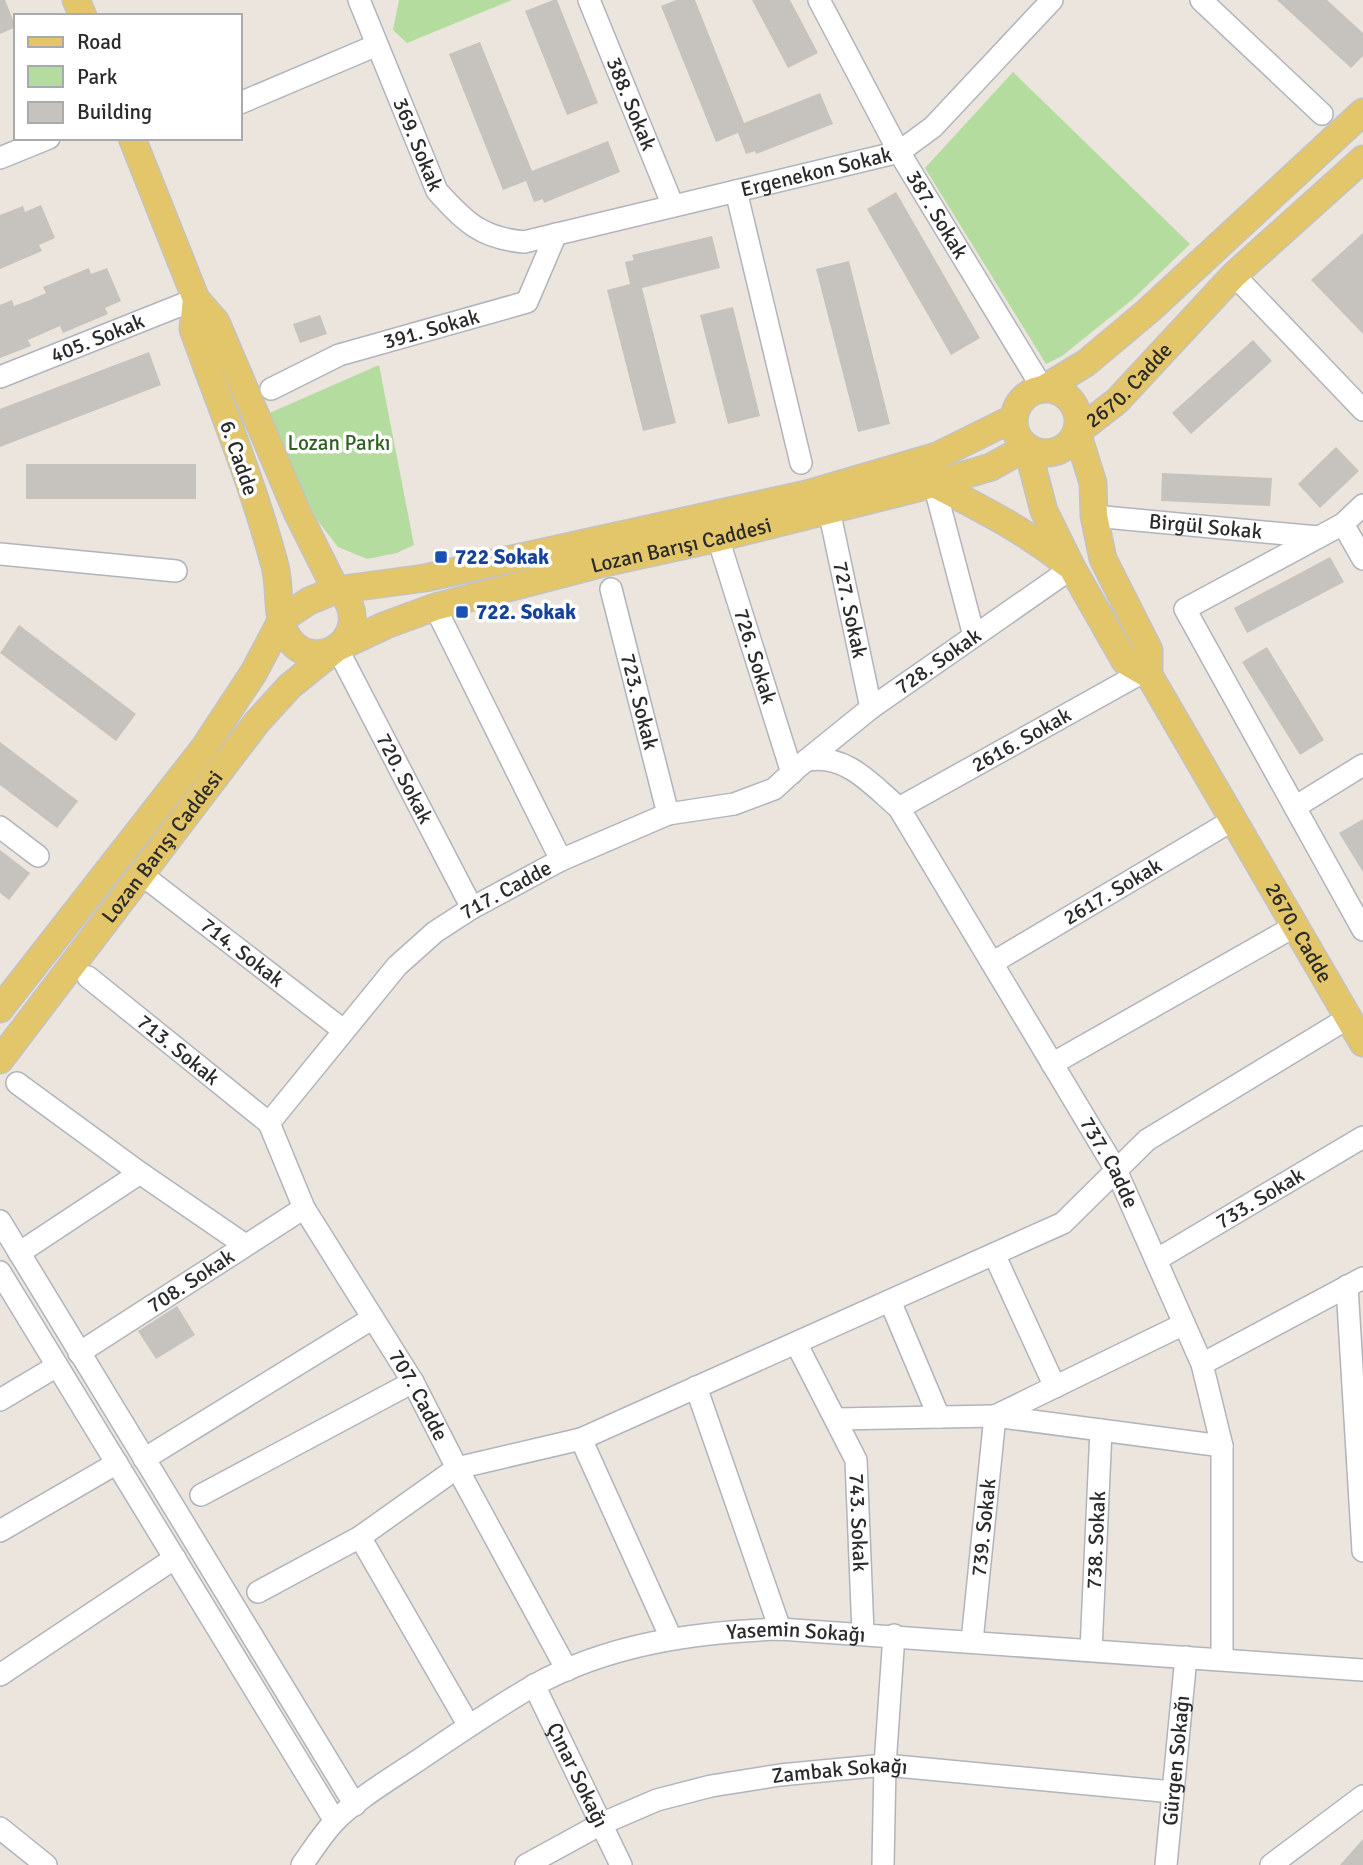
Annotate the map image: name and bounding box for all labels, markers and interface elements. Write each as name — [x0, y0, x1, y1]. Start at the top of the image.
legend — [14, 14, 242, 140]
text: Road — [77, 29, 122, 55]
street label: 388. Sokak — [601, 53, 662, 155]
text: Park — [77, 64, 118, 90]
street label: 369. Sokak — [387, 94, 449, 195]
text: Building — [77, 99, 152, 125]
street label: Ergenekon Sokak — [738, 141, 895, 203]
street label: 387. Sokak — [900, 166, 974, 264]
street label: 391. Sokak — [380, 303, 483, 355]
street label: 405. Sokak — [47, 308, 149, 368]
street label: 2670. Cadde — [1080, 337, 1178, 434]
street label: 6. Cadde — [214, 417, 264, 499]
park label: Lozan Parkı — [287, 430, 391, 456]
street label: Birgül Sokak — [1148, 508, 1264, 545]
street label: Lozan Barışı Caddesi — [588, 512, 774, 579]
place label: 722 Sokak — [455, 544, 549, 570]
marker: 722 Sokak — [433, 549, 449, 565]
street label: 727. Sokak — [827, 559, 873, 661]
place label: 722. Sokak — [476, 599, 576, 625]
marker: 722. Sokak — [454, 604, 470, 620]
street label: 726. Sokak — [728, 605, 783, 708]
street label: 728. Sokak — [890, 622, 986, 700]
street label: 723. Sokak — [615, 650, 664, 753]
street label: 2616. Sokak — [967, 702, 1076, 778]
street label: 720. Sokak — [371, 729, 439, 829]
street label: Lozan Barışı Caddesi — [96, 765, 228, 928]
street label: 2617. Sokak — [1059, 852, 1167, 931]
street label: 717. Cadde — [455, 855, 556, 925]
street label: 2670. Cadde — [1260, 878, 1338, 987]
street label: 714. Sokak — [195, 912, 290, 993]
street label: 713. Sokak — [132, 1009, 225, 1091]
street label: 737. Cadde — [1074, 1112, 1144, 1212]
street label: 733. Sokak — [1211, 1162, 1309, 1235]
street label: 708. Sokak — [142, 1243, 240, 1319]
street label: 707. Cadde — [383, 1345, 454, 1445]
street label: 743. Sokak — [844, 1473, 874, 1573]
street label: 739. Sokak — [966, 1477, 1002, 1578]
street label: 738. Sokak — [1081, 1490, 1111, 1590]
street label: Yasemin Sokağı — [726, 1616, 866, 1648]
street label: Gürgen Sokağı — [1157, 1694, 1195, 1827]
street label: Çınar Sokağı — [541, 1718, 614, 1832]
street label: Zambak Sokağı — [770, 1752, 909, 1789]

